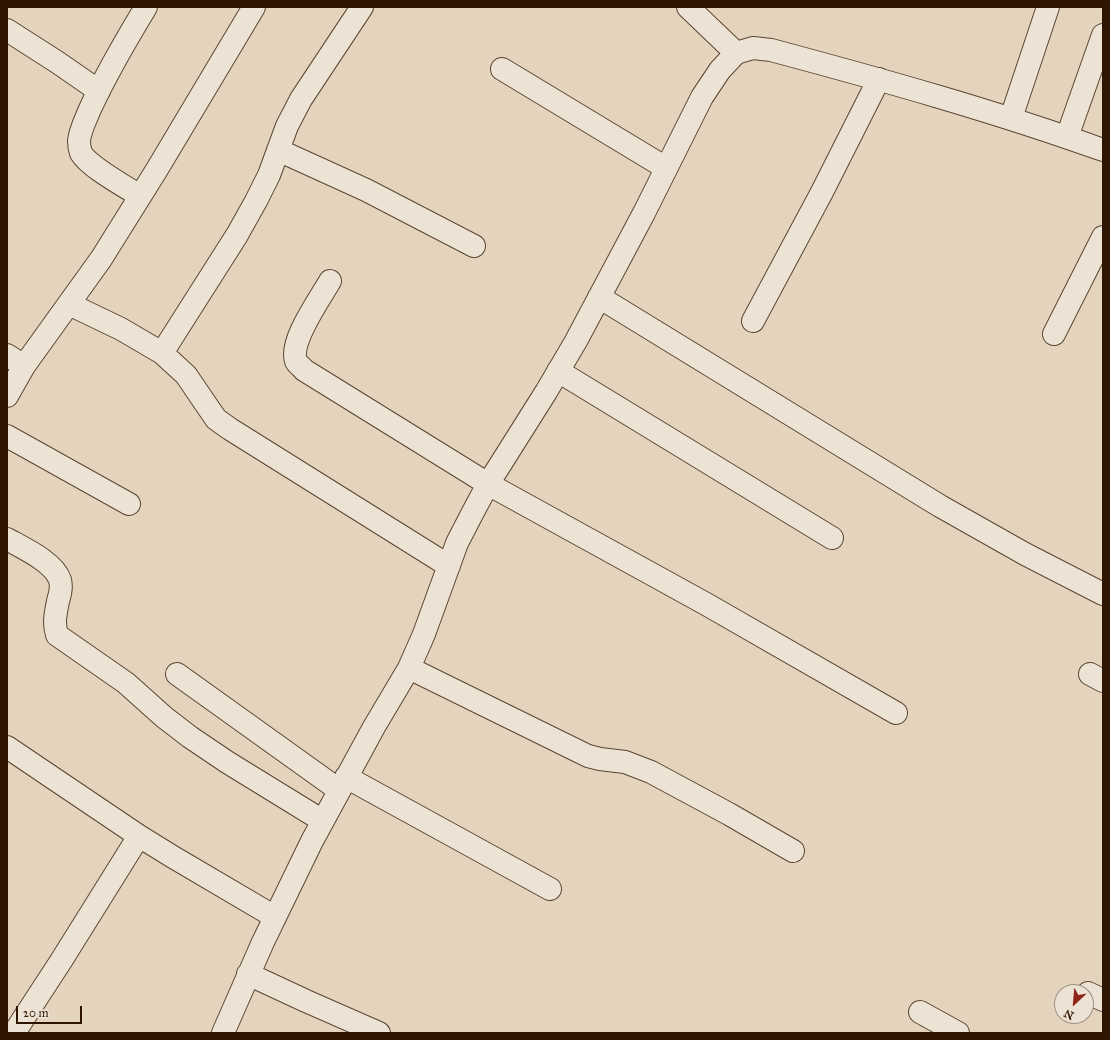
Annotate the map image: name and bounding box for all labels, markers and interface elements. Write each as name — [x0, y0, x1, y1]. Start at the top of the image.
north arrow — [1054, 984, 1094, 1024]
scale bar — [18, 998, 84, 1024]
text: 20 m — [23, 1006, 49, 1020]
text: N — [1062, 1006, 1076, 1022]

